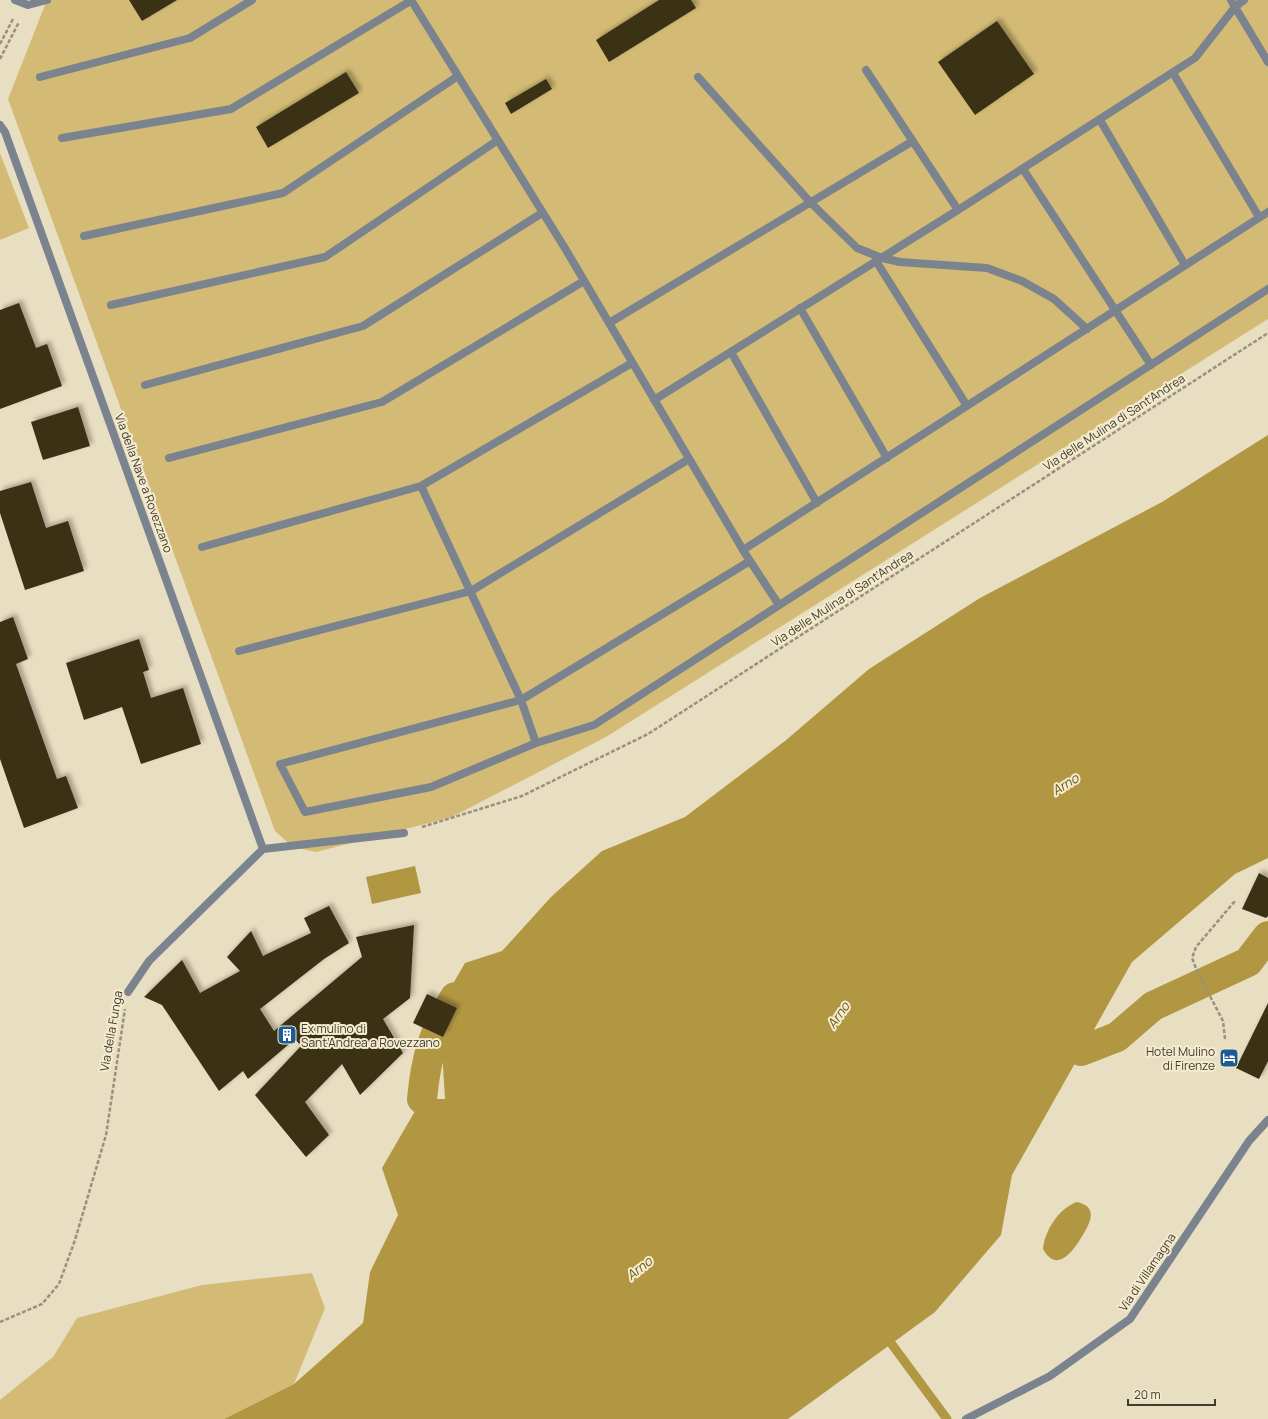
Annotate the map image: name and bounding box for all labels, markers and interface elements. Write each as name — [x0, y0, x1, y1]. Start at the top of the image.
street label: Via delle Mulina di Sant'Andrea — [1040, 370, 1188, 474]
street label: Via della Nave a Rovezzano — [111, 411, 177, 555]
street label: Via delle Mulina di Sant'Andrea — [768, 546, 916, 650]
water label: Arno — [1048, 768, 1083, 799]
street label: Via della Funga — [96, 989, 126, 1073]
water label: Arno — [823, 997, 854, 1032]
place label: Ex mulino di Sant’Andrea a Rovezzano — [301, 1020, 440, 1051]
building icon: Ex mulino di Sant’Andrea a Rovezzano — [276, 1024, 298, 1046]
place label: Hotel Mulino di Firenze — [1146, 1043, 1215, 1074]
hotel icon: Hotel Mulino di Firenze — [1218, 1047, 1240, 1069]
street label: Via di Villamagna — [1115, 1230, 1179, 1314]
water label: Arno — [622, 1251, 657, 1284]
scale bar — [1128, 1381, 1215, 1407]
text: 20 m — [1134, 1386, 1161, 1403]

